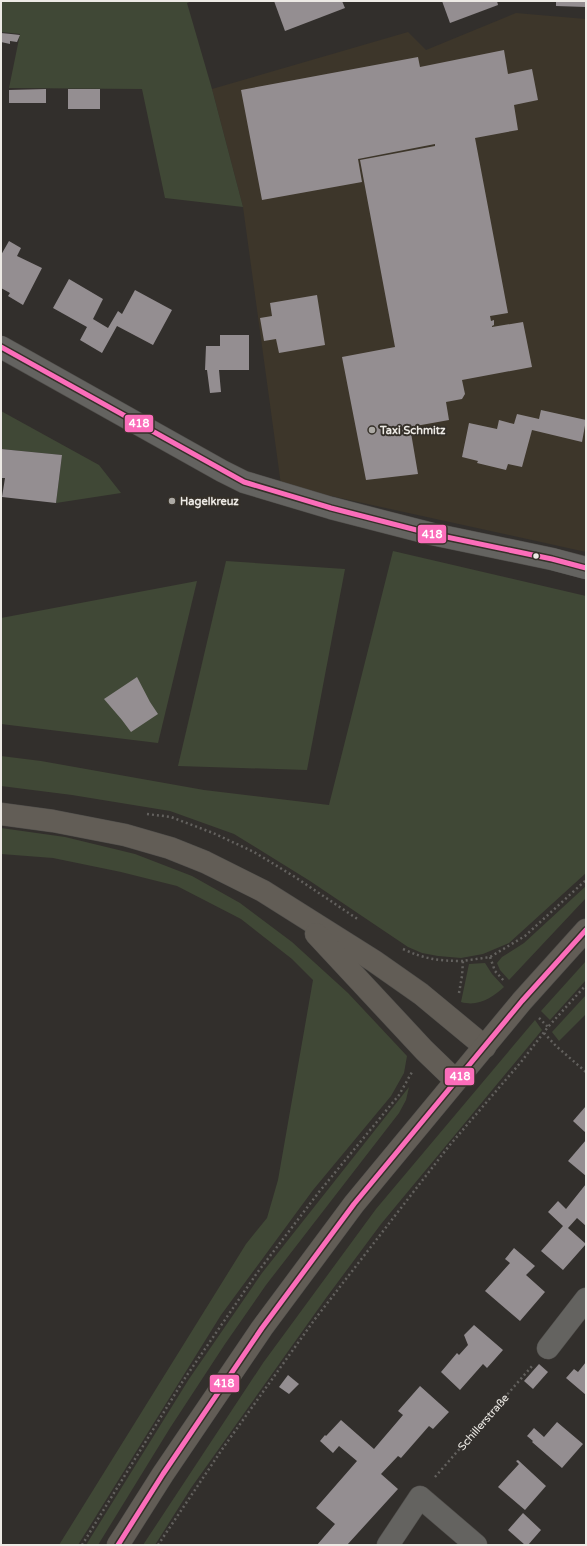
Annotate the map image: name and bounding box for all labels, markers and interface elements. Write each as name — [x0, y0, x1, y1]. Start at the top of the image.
line badge: 418 — [124, 414, 154, 433]
text: 418 — [129, 417, 149, 430]
place label: Taxi Schmitz — [379, 424, 446, 437]
marker: Taxi Schmitz — [367, 425, 377, 435]
place label: Hagelkreuz — [180, 495, 239, 509]
marker: Hagelkreuz — [167, 496, 177, 506]
line badge: 418 — [417, 524, 447, 544]
text: 418 — [422, 528, 442, 541]
unlabelled marker — [531, 551, 541, 561]
line badge: 418 — [444, 1067, 475, 1086]
text: 418 — [450, 1070, 470, 1083]
line badge: 418 — [209, 1374, 240, 1393]
text: 418 — [214, 1377, 234, 1390]
street label: Schillerstraße — [455, 1391, 511, 1453]

